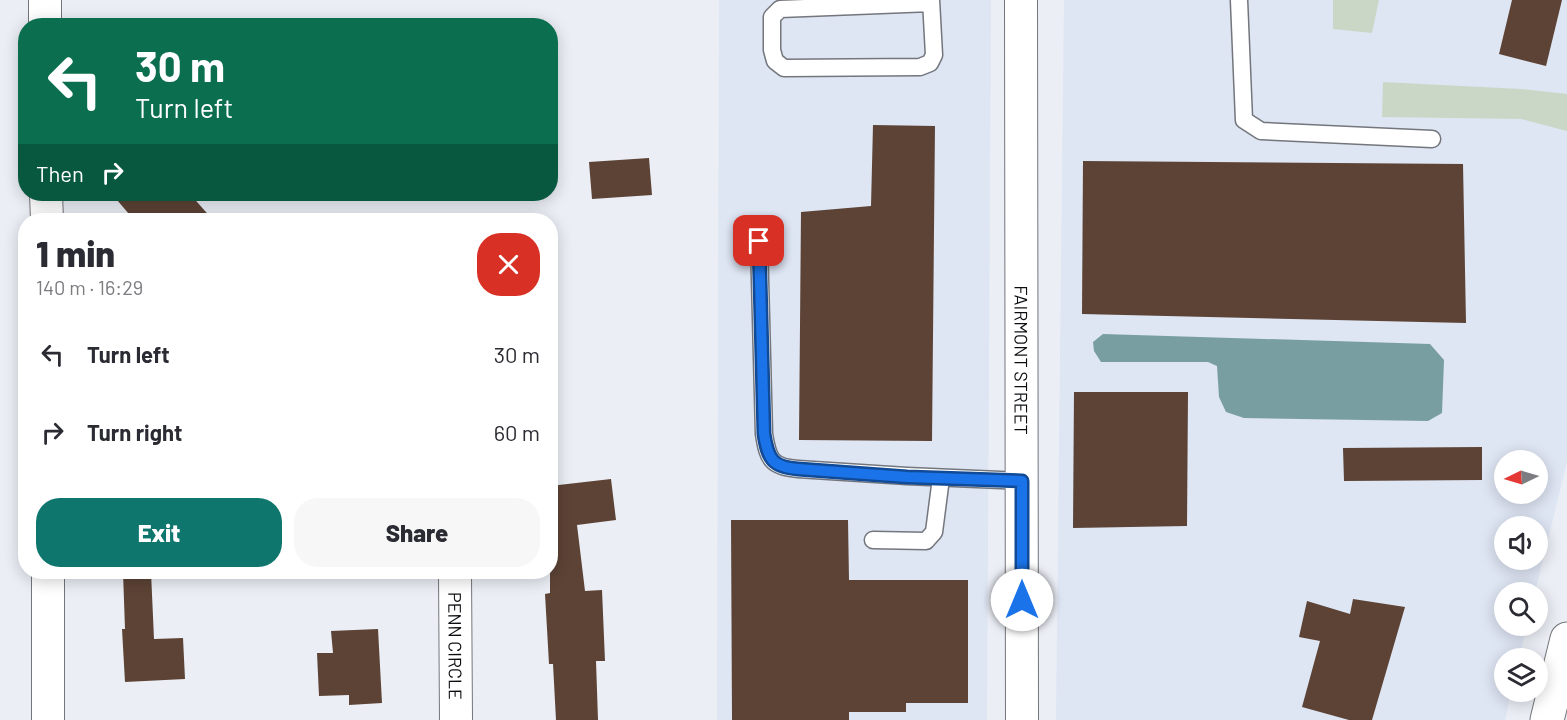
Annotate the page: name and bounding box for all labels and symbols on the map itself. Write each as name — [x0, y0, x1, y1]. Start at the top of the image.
pin — [733, 215, 784, 266]
street label: FAIRMONT STREET — [1010, 285, 1033, 435]
north arrow — [1494, 450, 1548, 504]
position arrow — [990, 568, 1054, 632]
street label: PENN CIRCLE — [444, 592, 467, 700]

